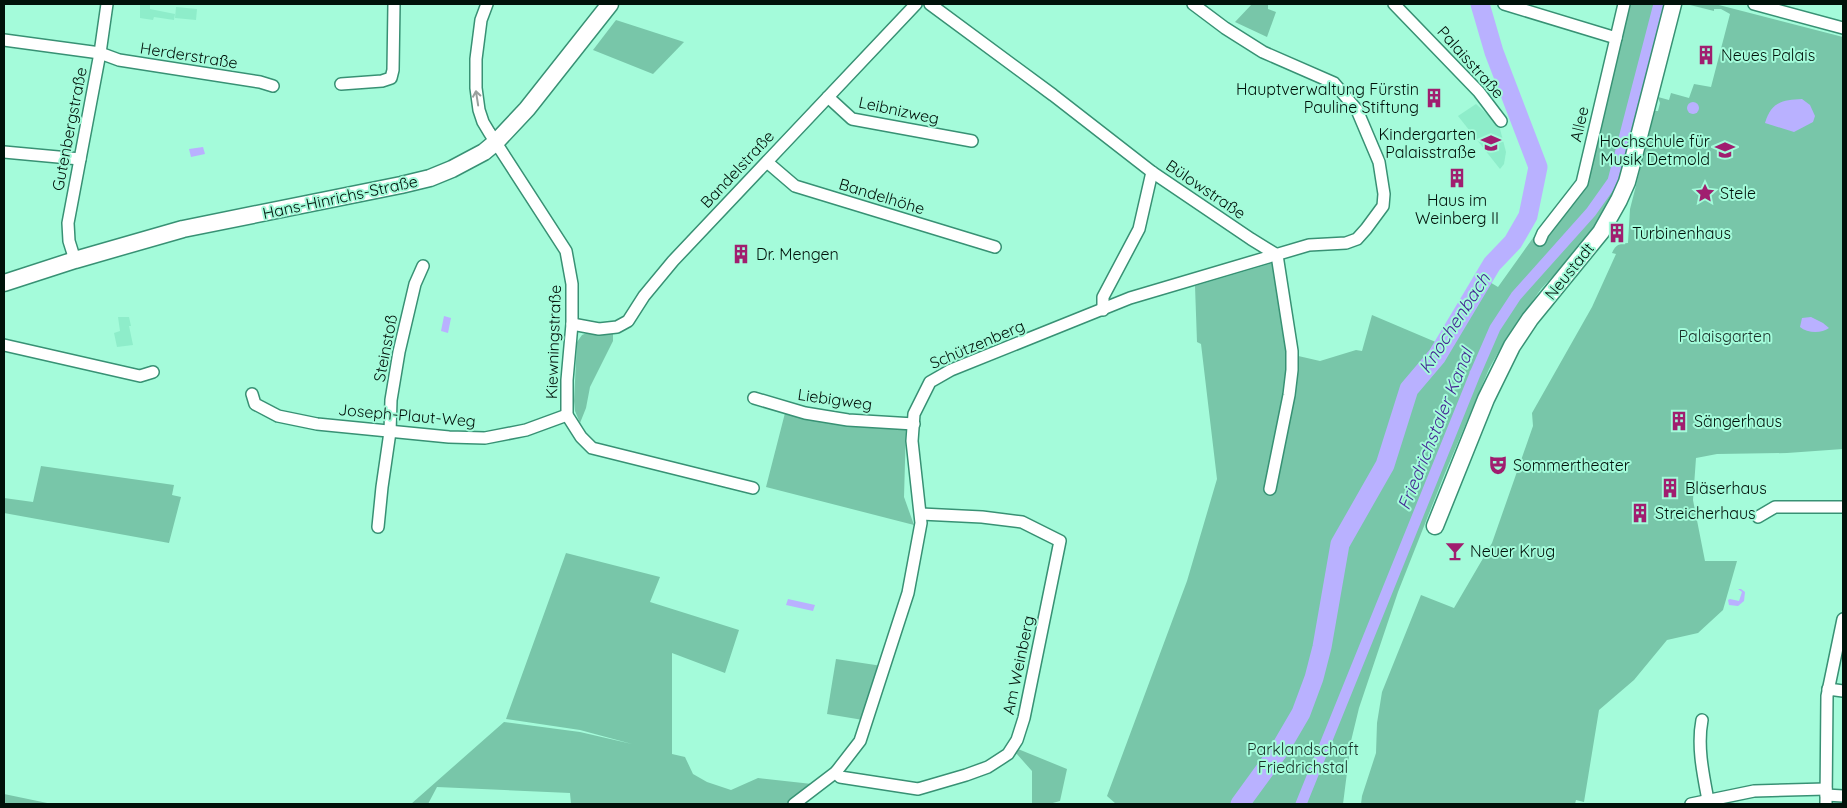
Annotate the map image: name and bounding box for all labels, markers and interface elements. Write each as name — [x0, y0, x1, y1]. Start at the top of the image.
street label: Palaisstraße — [1433, 22, 1509, 102]
street label: Herderstraße — [139, 37, 239, 73]
building icon: Neues Palais — [1695, 44, 1717, 66]
place label: Neues Palais — [1721, 45, 1815, 65]
street label: Gutenbergstraße — [47, 65, 91, 193]
place label: Hauptverwaltung Fürstin Pauline Stiftung — [1236, 79, 1419, 117]
building icon: Hauptverwaltung Fürstin Pauline Stiftung — [1423, 87, 1445, 109]
one-way arrow — [472, 90, 482, 106]
street label: Leibnizweg — [857, 92, 941, 128]
street label: Allee — [1565, 104, 1593, 144]
place label: Kindergarten Palaisstraße — [1378, 124, 1476, 162]
street label: Bandelstraße — [696, 126, 778, 212]
place label: Hochschule für Musik Detmold — [1600, 131, 1710, 169]
school or university icon: Kindergarten Palaisstraße — [1480, 132, 1502, 154]
school or university icon: Hochschule für Musik Detmold — [1714, 139, 1736, 161]
street label: Bülowstraße — [1162, 155, 1250, 223]
building icon: Haus im Weinberg II — [1446, 167, 1468, 189]
street label: Hans-Hinrichs-Straße — [261, 171, 419, 223]
street label: Bandelhöhe — [837, 173, 927, 219]
place icon: Stele — [1694, 182, 1716, 204]
place label: Stele — [1720, 183, 1756, 203]
place label: Haus im Weinberg II — [1415, 190, 1499, 228]
building icon: Turbinenhaus — [1606, 222, 1628, 244]
place label: Turbinenhaus — [1632, 223, 1731, 243]
street label: Neustadt — [1540, 238, 1598, 304]
building icon: Dr. Mengen — [730, 243, 752, 265]
place label: Dr. Mengen — [756, 244, 839, 264]
water label: Knochenbach — [1413, 268, 1495, 377]
street label: Kiewningstraße — [541, 284, 565, 400]
street label: Steinstoß — [369, 313, 401, 383]
street label: Schützenberg — [926, 315, 1028, 373]
park label: Palaisgarten — [1679, 326, 1771, 346]
water label: Friedrichstaler Kanal — [1392, 343, 1479, 513]
street label: Liebigweg — [796, 384, 874, 414]
street label: Joseph-Plaut-Weg — [337, 399, 477, 431]
building icon: Sängerhaus — [1668, 410, 1690, 432]
place label: Sängerhaus — [1694, 411, 1782, 431]
theatre icon: Sommertheater — [1487, 454, 1509, 476]
place label: Sommertheater — [1513, 455, 1630, 475]
building icon: Bläserhaus — [1659, 477, 1681, 499]
place label: Bläserhaus — [1685, 478, 1767, 498]
building icon: Streicherhaus — [1629, 502, 1651, 524]
place label: Streicherhaus — [1655, 503, 1756, 523]
bar icon: Neuer Krug — [1444, 540, 1466, 562]
place label: Neuer Krug — [1470, 541, 1555, 561]
street label: Am Weinberg — [998, 614, 1038, 716]
park label: Parklandschaft Friedrichstal — [1247, 739, 1359, 777]

